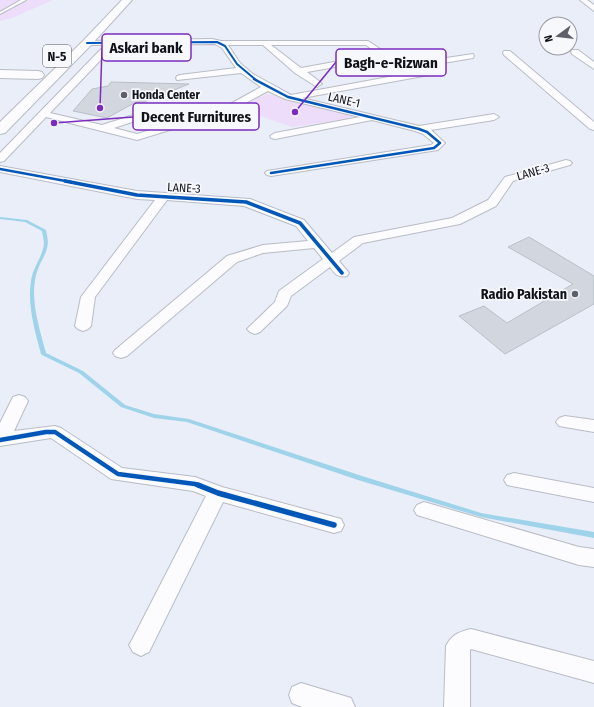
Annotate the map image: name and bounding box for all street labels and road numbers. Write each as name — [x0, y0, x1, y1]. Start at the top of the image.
road number: N-5 — [43, 45, 71, 67]
street label: LANE-1 — [327, 90, 361, 110]
street label: LANE-3 — [515, 161, 551, 183]
street label: LANE-3 — [167, 180, 201, 196]

